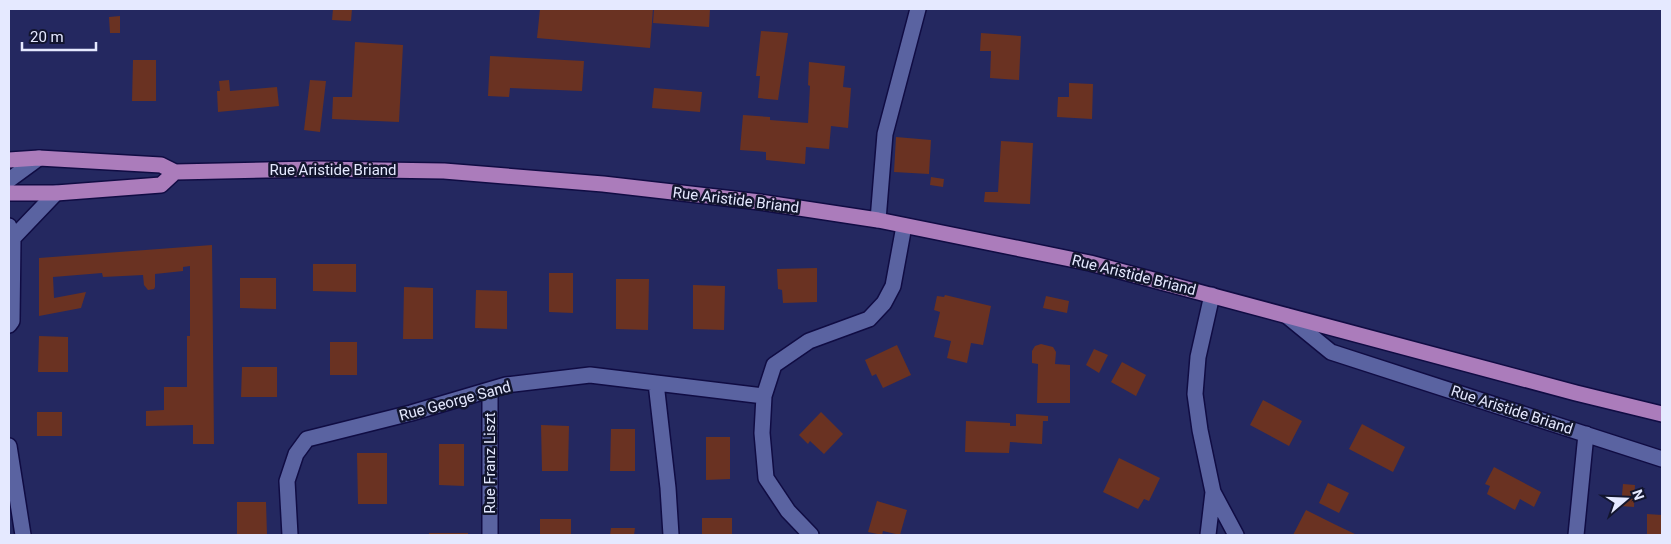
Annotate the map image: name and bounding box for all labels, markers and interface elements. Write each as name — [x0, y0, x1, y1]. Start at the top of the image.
scale bar — [22, 20, 96, 52]
text: 20 m — [30, 28, 64, 46]
street label: Rue Aristide Briand — [269, 161, 397, 179]
street label: Rue Aristide Briand — [672, 183, 800, 217]
street label: Rue Aristide Briand — [1070, 251, 1198, 299]
street label: Rue George Sand — [397, 377, 513, 425]
street label: Rue Aristide Briand — [1449, 382, 1575, 438]
street label: Rue Franz Liszt — [481, 412, 499, 514]
north arrow — [1601, 474, 1651, 524]
text: N — [1629, 487, 1647, 502]

